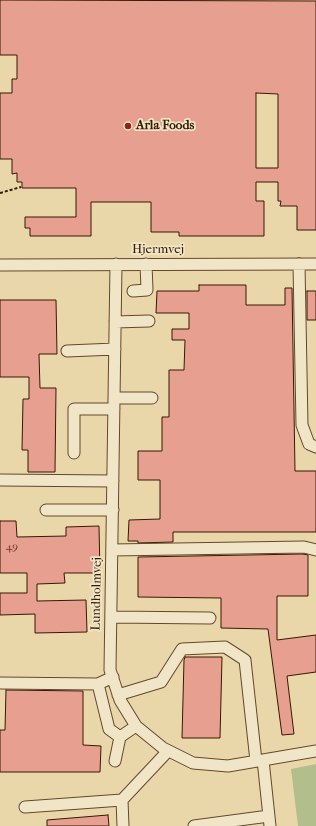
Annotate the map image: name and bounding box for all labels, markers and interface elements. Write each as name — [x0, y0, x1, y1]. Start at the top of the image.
place label: Arla Foods — [136, 118, 194, 134]
marker: Arla Foods — [123, 121, 133, 131]
street label: Hjermvej — [132, 242, 184, 258]
house number: 49 — [6, 540, 18, 554]
street label: Lundholmvej — [89, 557, 105, 631]

